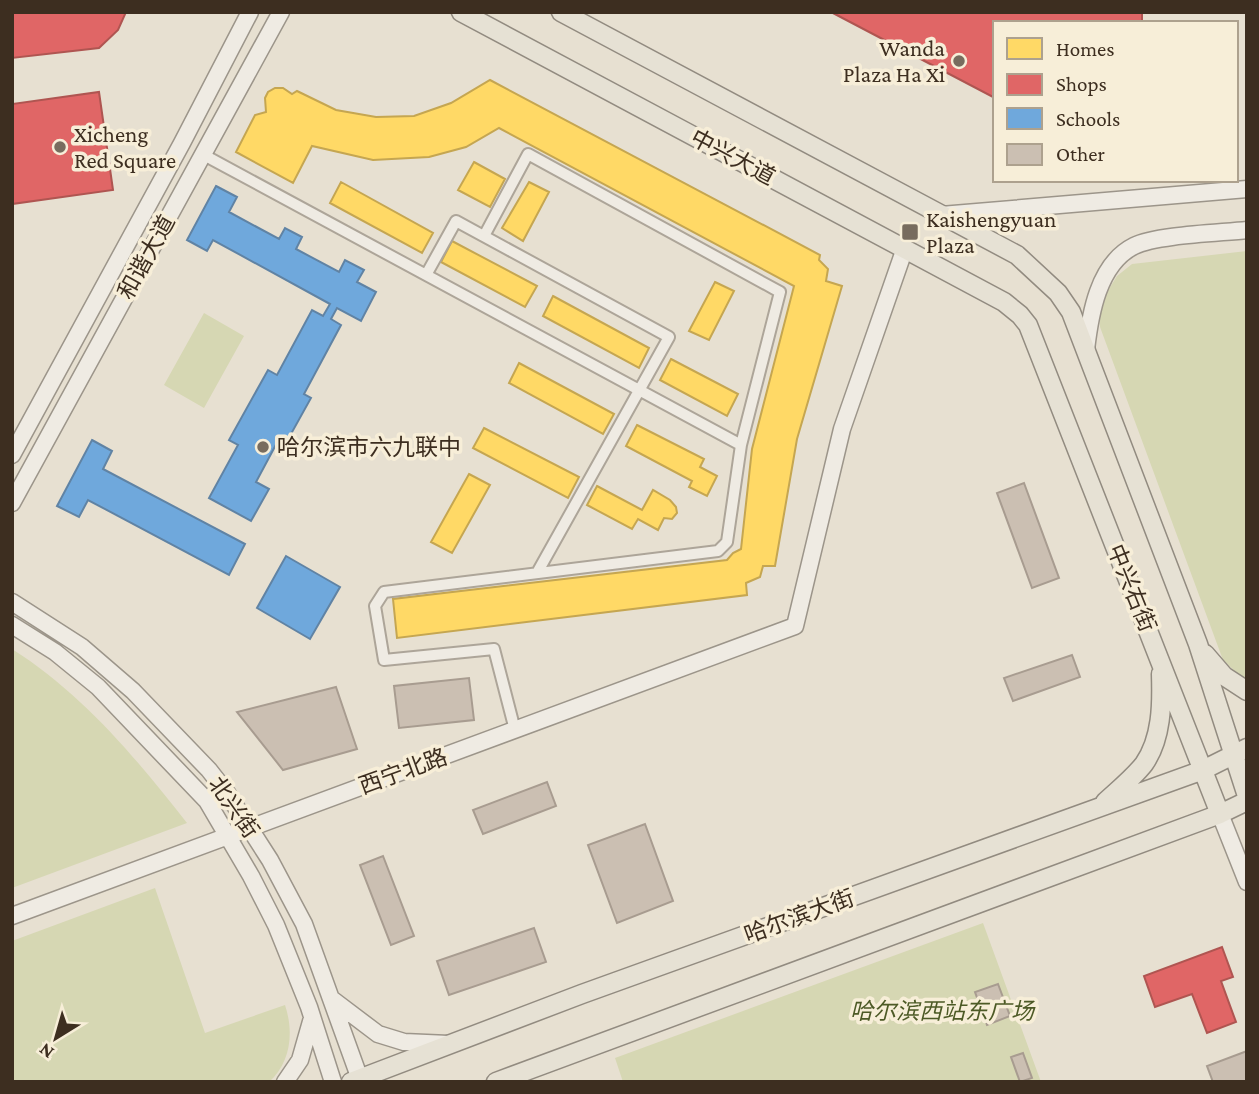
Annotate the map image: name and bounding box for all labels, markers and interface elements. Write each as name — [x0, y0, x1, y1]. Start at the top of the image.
legend — [993, 21, 1238, 182]
place label: Wanda Plaza Ha Xi — [843, 35, 945, 87]
text: Homes — [1056, 37, 1115, 61]
marker: Wanda Plaza Ha Xi — [951, 53, 967, 69]
text: Shops — [1056, 72, 1107, 96]
text: Schools — [1056, 107, 1120, 131]
place label: Xicheng Red Square — [74, 121, 176, 173]
street label: 中兴大道 — [686, 124, 780, 190]
marker: Xicheng Red Square — [52, 139, 68, 155]
text: Other — [1056, 142, 1106, 166]
place label: Kaishengyuan Plaza — [926, 206, 1056, 258]
street label: 和谐大道 — [112, 210, 180, 304]
marker: Kaishengyuan Plaza — [900, 222, 920, 242]
place label: 哈尔滨市六九联中 — [277, 434, 461, 460]
marker: 哈尔滨市六九联中 — [255, 439, 271, 455]
street label: 中兴右街 — [1103, 540, 1161, 636]
street label: 西宁北路 — [355, 743, 451, 799]
street label: 北兴街 — [204, 771, 264, 843]
street label: 哈尔滨大街 — [741, 884, 857, 948]
park label: 哈尔滨西站东广场 — [850, 998, 1036, 1024]
north arrow — [21, 1003, 91, 1073]
text: N — [35, 1039, 58, 1063]

